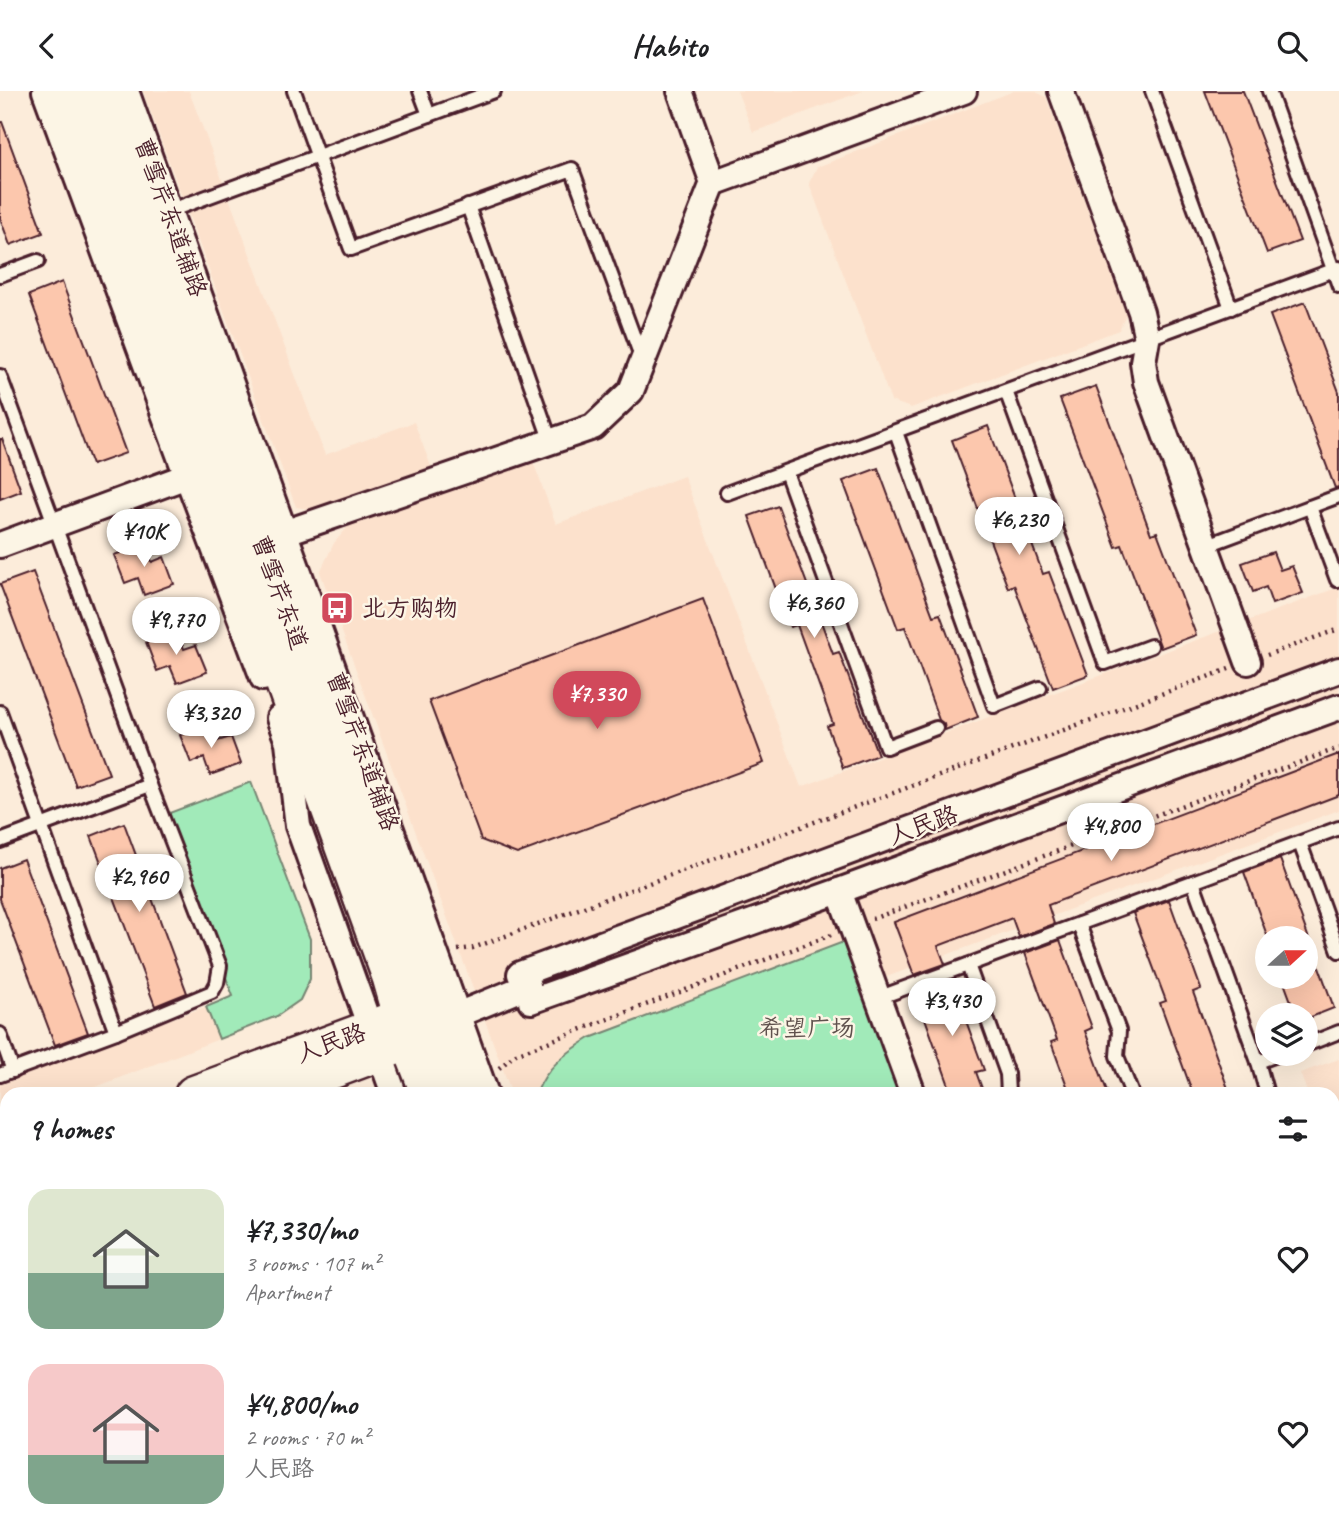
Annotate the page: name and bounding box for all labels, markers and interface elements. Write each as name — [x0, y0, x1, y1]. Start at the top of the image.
text: Habito — [632, 25, 707, 66]
icon: back — [28, 27, 66, 65]
icon: search — [1273, 27, 1311, 65]
street label: 曹雪芹东道辅路 — [128, 133, 214, 301]
pin: ¥6,230 — [962, 497, 1076, 557]
text: ¥6,230 — [991, 505, 1047, 534]
pin: ¥10K — [103, 510, 185, 569]
text: ¥10K — [123, 517, 165, 546]
street label: 曹雪芹东道 — [245, 530, 315, 654]
pin: ¥6,360 — [757, 581, 871, 640]
text: ¥6,360 — [785, 588, 843, 617]
bus stop icon: 北方购物 — [318, 589, 356, 627]
place label: 北方购物 — [362, 593, 458, 623]
pin: ¥9,770 — [119, 597, 233, 657]
text: ¥9,770 — [148, 605, 204, 634]
street label: 曹雪芹东道辅路 — [320, 667, 406, 835]
pin: ¥7,330 — [540, 671, 654, 731]
text: ¥7,330 — [569, 679, 625, 708]
pin: ¥3,320 — [154, 691, 268, 750]
text: ¥3,320 — [183, 698, 239, 727]
street label: 人民路 — [884, 799, 962, 851]
pin: ¥4,800 — [1054, 803, 1168, 863]
text: ¥4,800 — [1083, 811, 1139, 840]
pin: ¥2,960 — [82, 855, 196, 914]
text: ¥2,960 — [111, 862, 167, 891]
north arrow — [1255, 926, 1318, 989]
map controls — [1255, 926, 1318, 1066]
pin: ¥3,430 — [895, 979, 1009, 1038]
text: ¥3,430 — [924, 986, 980, 1015]
button: layers — [1255, 1003, 1318, 1066]
park label: 希望广场 — [759, 1013, 855, 1043]
street label: 人民路 — [292, 1017, 370, 1069]
text: 9 homes — [28, 1110, 112, 1148]
icon: filters — [1274, 1110, 1312, 1148]
text: ¥7,330/mo — [245, 1211, 357, 1249]
icon: home — [84, 1217, 168, 1301]
icon: heart — [1274, 1240, 1312, 1278]
text: 3 rooms · 107 m² — [245, 1249, 380, 1278]
text: Apartment — [245, 1278, 330, 1307]
text: ¥4,800/mo — [245, 1385, 357, 1423]
icon: home — [84, 1392, 168, 1476]
icon: heart — [1274, 1415, 1312, 1453]
text: 2 rooms · 70 m² — [245, 1423, 369, 1452]
text: 人民路 — [245, 1454, 314, 1483]

